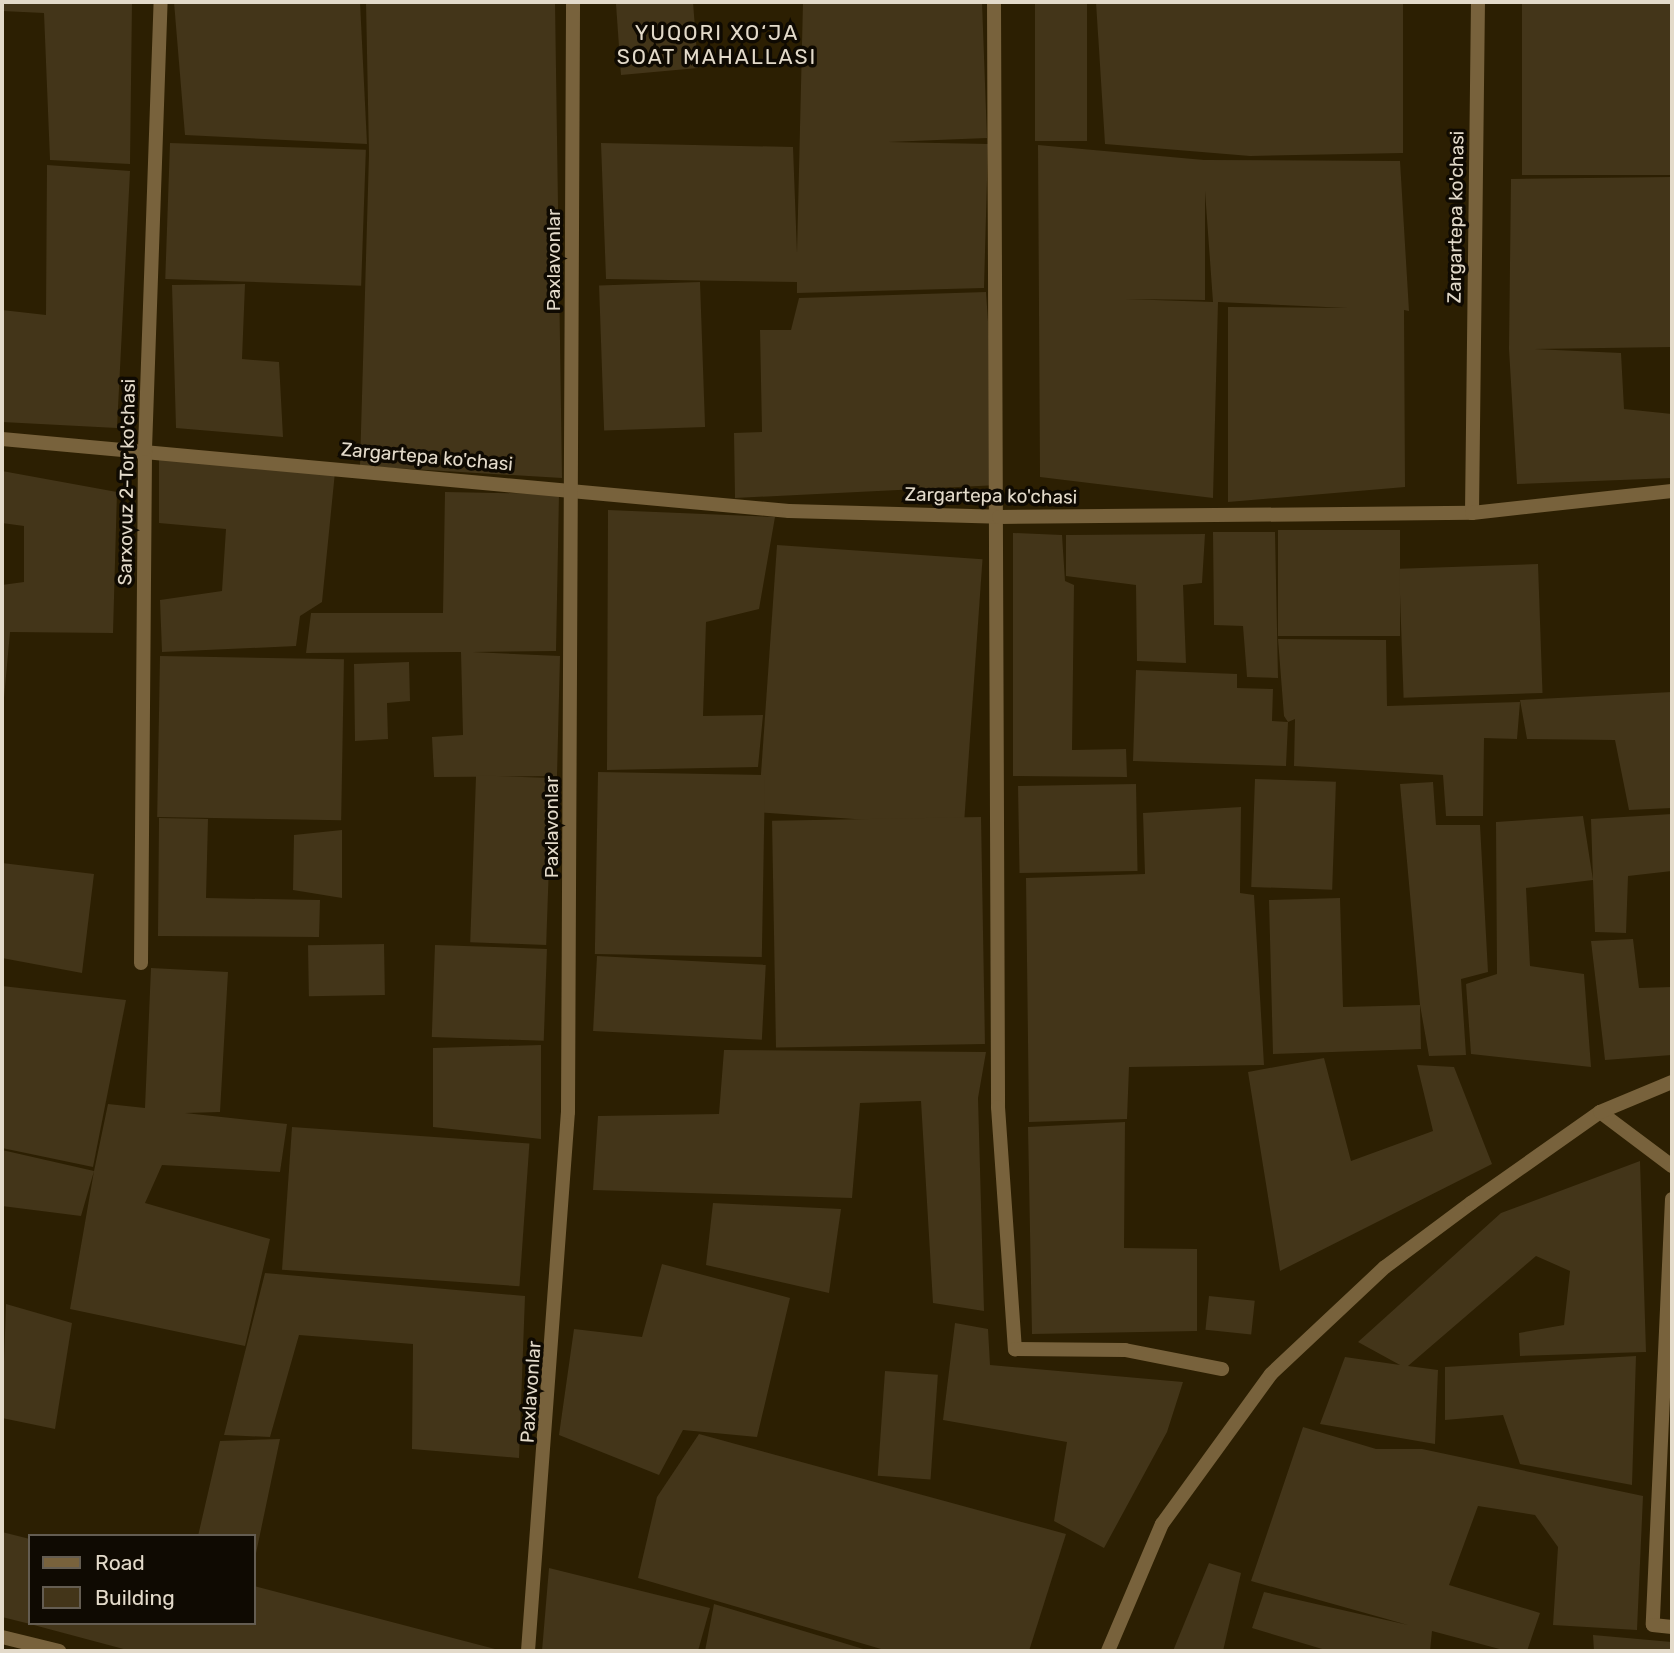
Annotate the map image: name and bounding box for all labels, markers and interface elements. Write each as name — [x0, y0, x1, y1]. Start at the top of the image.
district label: YUQORI XO‘JA SOAT MAHALLASI — [618, 20, 816, 70]
street label: Zargartepa ko'chasi — [1443, 131, 1469, 303]
street label: Paxlavonlar — [543, 209, 565, 311]
street label: Sarxovuz 2-Tor ko'chasi — [114, 378, 140, 586]
street label: Zargartepa ko'chasi — [340, 438, 514, 476]
street label: Zargartepa ko'chasi — [905, 483, 1077, 509]
street label: Paxlavonlar — [541, 776, 563, 878]
street label: Paxlavonlar — [516, 1340, 546, 1444]
legend — [28, 1534, 256, 1625]
text: Road — [95, 1550, 145, 1575]
text: Building — [95, 1585, 175, 1610]

